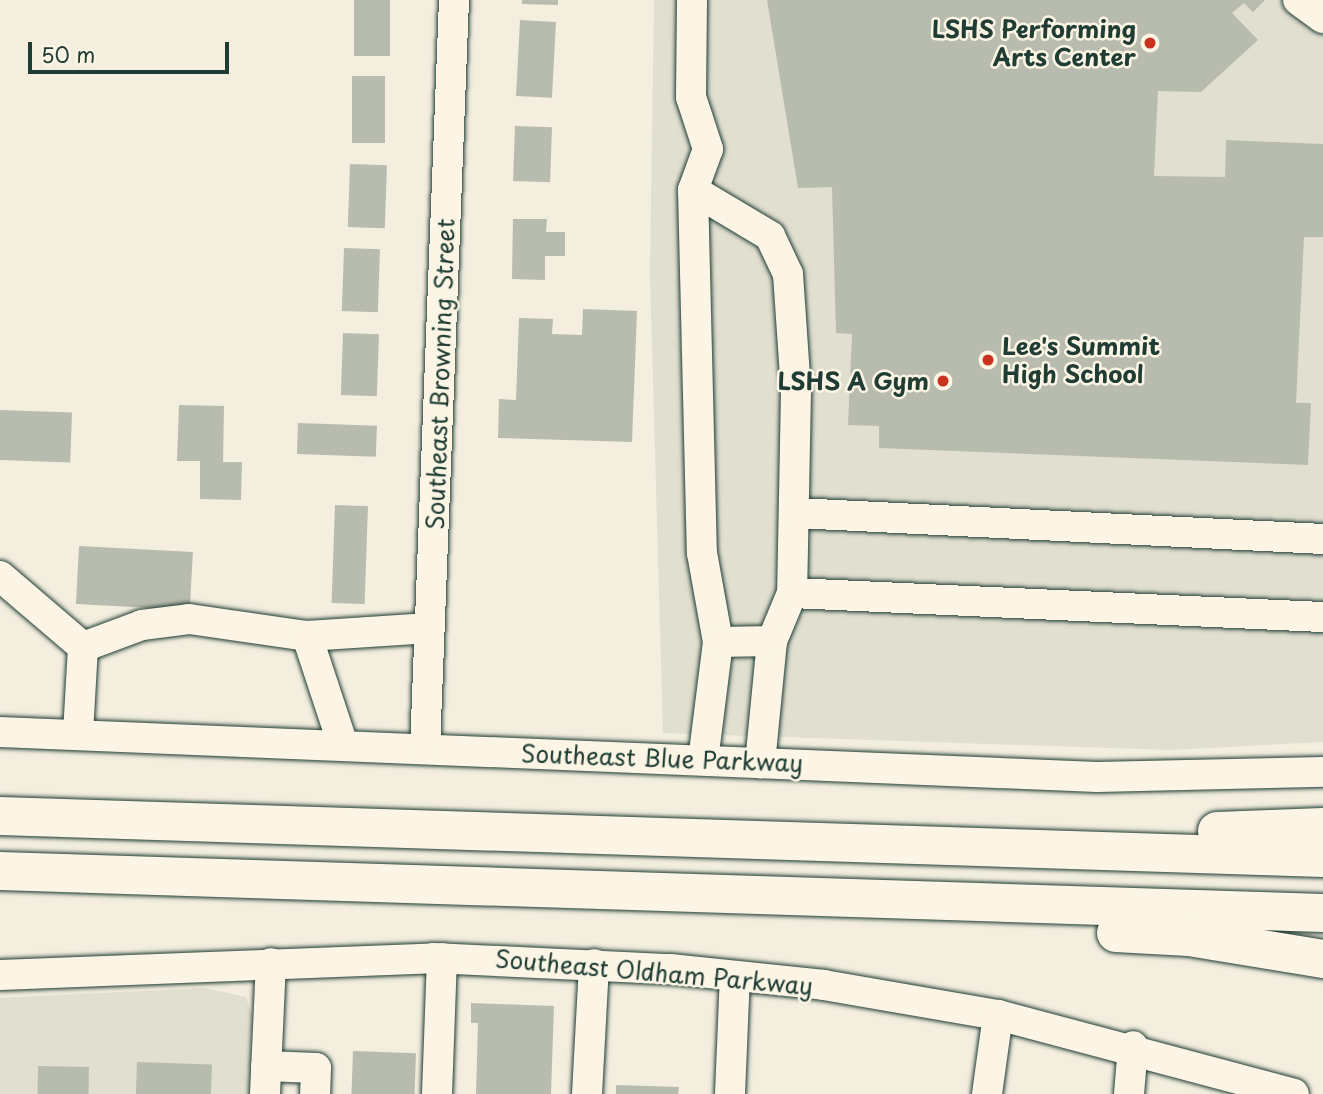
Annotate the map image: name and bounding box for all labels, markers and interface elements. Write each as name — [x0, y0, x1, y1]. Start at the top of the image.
place label: LSHS Performing Arts Center — [931, 15, 1136, 71]
scale bar — [32, 28, 233, 72]
marker: LSHS Performing Arts Center — [1142, 35, 1158, 51]
text: 50 m — [41, 38, 95, 70]
street label: Southeast Browning Street — [420, 218, 460, 530]
place label: Lee's Summit High School — [1002, 332, 1160, 388]
marker: Lee's Summit High School — [980, 352, 996, 368]
place label: LSHS A Gym — [776, 367, 929, 395]
marker: LSHS A Gym — [935, 373, 951, 389]
street label: Southeast Blue Parkway — [521, 739, 803, 777]
street label: Southeast Oldham Parkway — [493, 944, 815, 1000]

